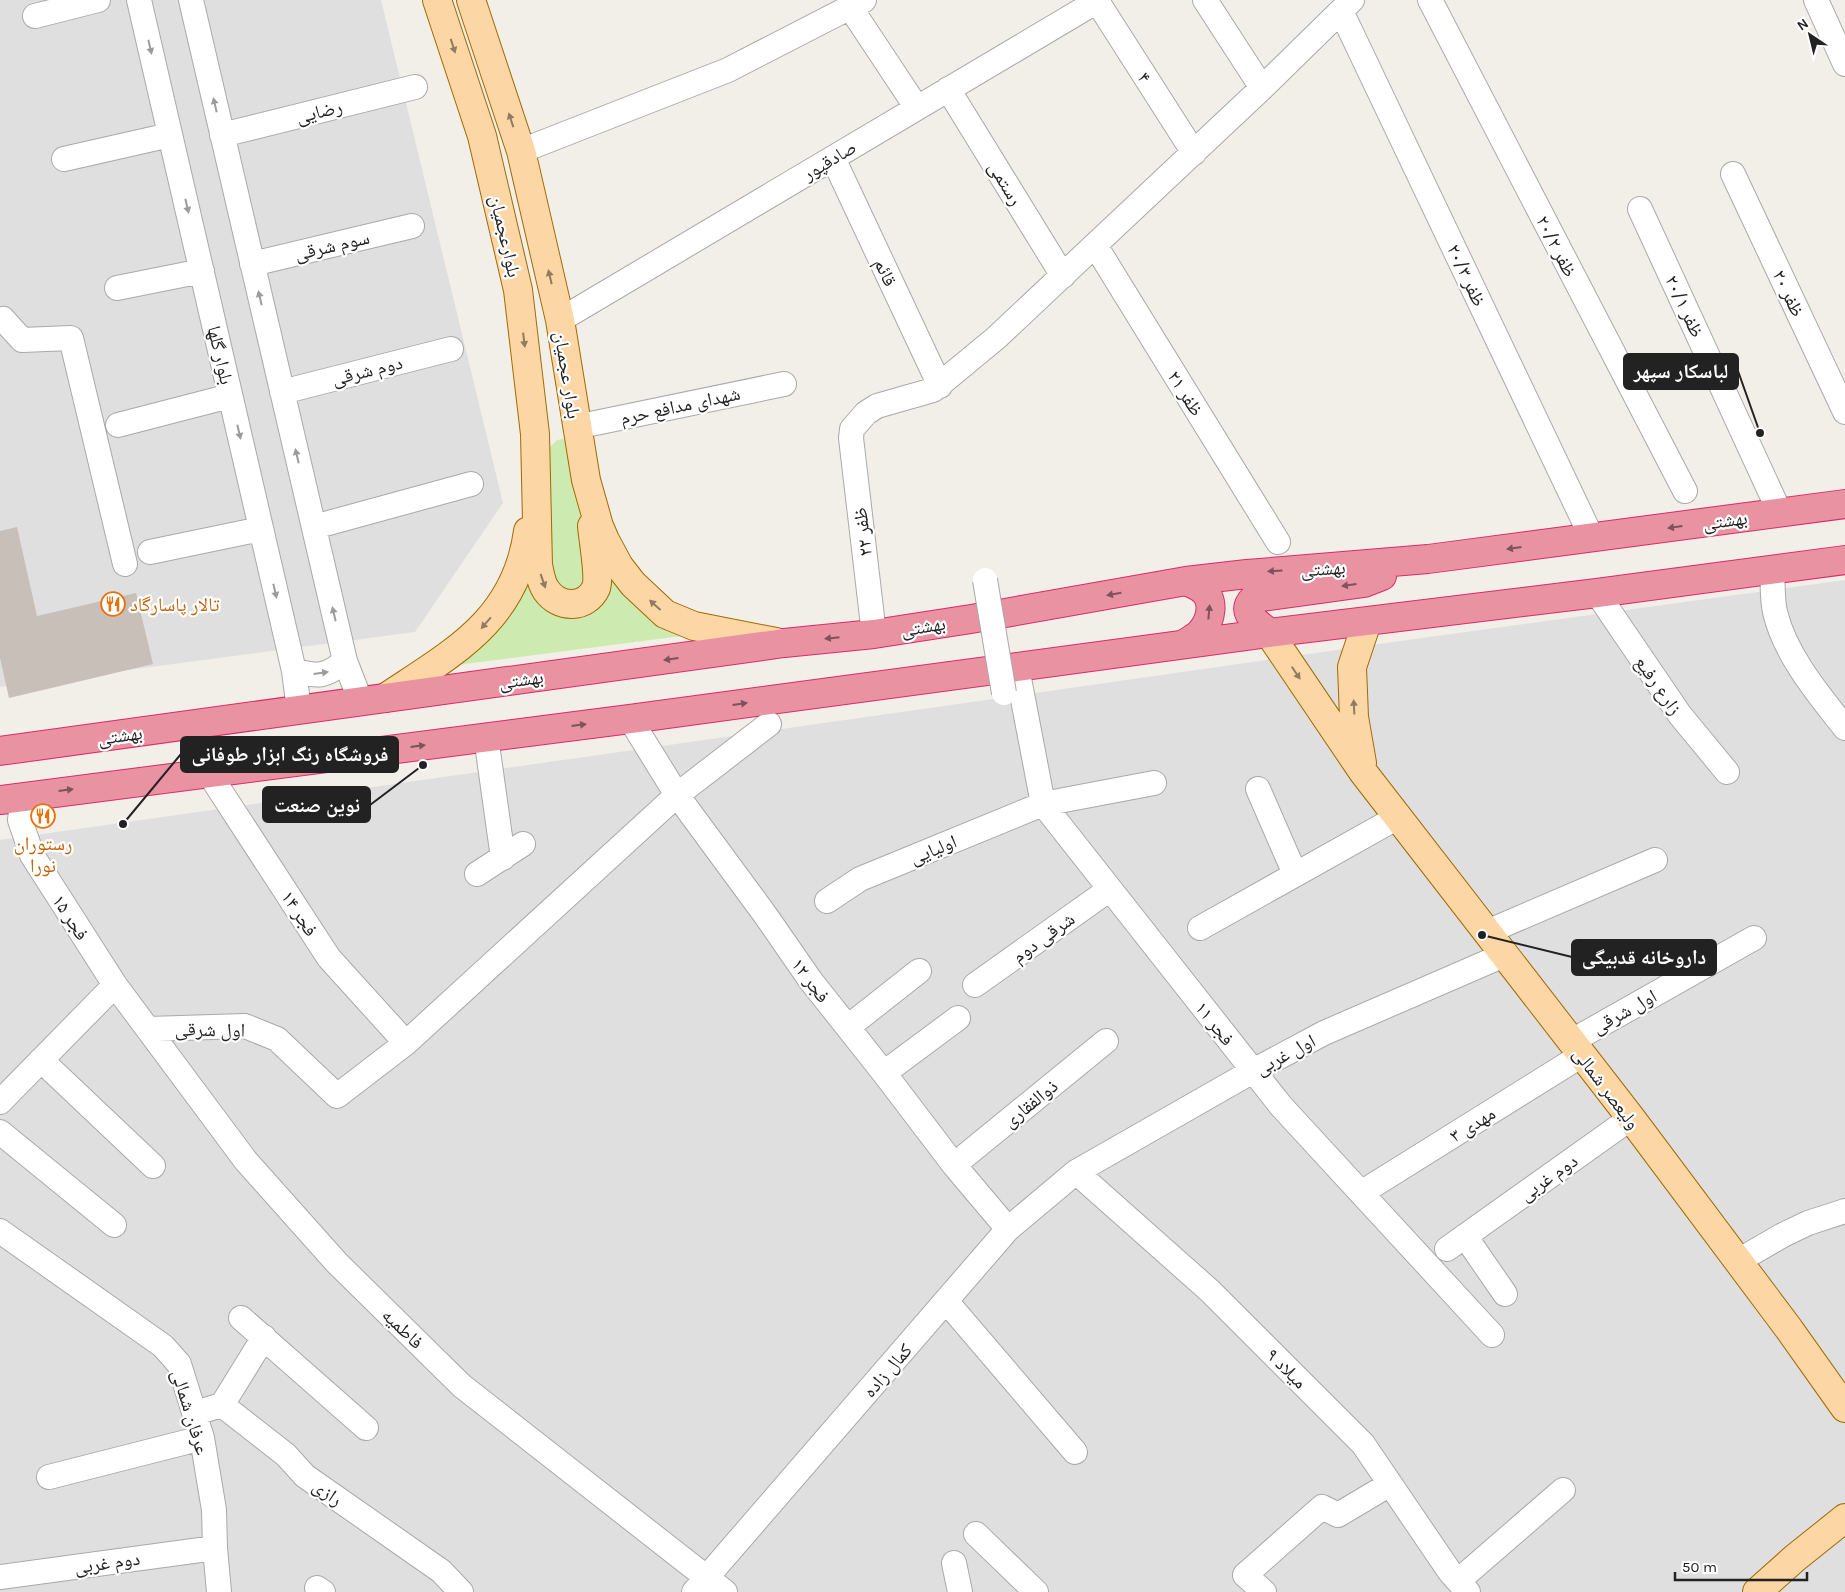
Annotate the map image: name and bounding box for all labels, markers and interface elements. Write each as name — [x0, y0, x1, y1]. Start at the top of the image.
north arrow — [1785, 10, 1835, 60]
text: N — [1794, 15, 1812, 35]
one-way arrow — [449, 39, 457, 54]
one-way arrow — [146, 40, 154, 55]
street label: ۴ — [1133, 68, 1156, 87]
street label: رضایی — [294, 96, 345, 128]
one-way arrow — [211, 98, 219, 113]
one-way arrow — [506, 112, 514, 127]
street label: صادقپور — [798, 136, 860, 186]
street label: رستمی — [983, 157, 1027, 210]
street label: بلوارعجمیان — [485, 193, 525, 279]
one-way arrow — [183, 198, 191, 213]
street label: ظفر ۲۰/۲ — [1531, 212, 1581, 281]
street label: سوم شرقی — [293, 227, 372, 267]
street label: ظفر ۲۰/۳ — [1442, 241, 1490, 310]
street label: قائم — [868, 255, 901, 290]
street label: ظفر ۲۰ — [1768, 266, 1808, 320]
one-way arrow — [546, 270, 554, 285]
street label: ظفر ۲۰/۱ — [1660, 272, 1708, 341]
one-way arrow — [256, 290, 264, 305]
street label: بلوار گلها — [203, 324, 237, 387]
street label: بلوار عجمیان — [549, 330, 585, 420]
one-way arrow — [520, 332, 528, 348]
street label: دوم شرقی — [330, 352, 405, 392]
callout: لباسکار سپهر — [1624, 354, 1738, 389]
text: لباسکار سپهر — [1633, 360, 1728, 383]
street label: ظفر ۲۱ — [1163, 367, 1208, 420]
street label: شهدای مدافع حرم — [618, 383, 743, 431]
one-way arrow — [235, 425, 243, 440]
one-way arrow — [293, 448, 301, 463]
street label: ظفر ۲۲ — [849, 506, 877, 558]
street label: بهشتی — [1701, 507, 1749, 535]
one-way arrow — [1667, 523, 1683, 531]
one-way arrow — [1506, 544, 1522, 552]
street label: بهشتی — [1300, 556, 1346, 582]
one-way arrow — [1267, 568, 1283, 576]
one-way arrow — [539, 574, 547, 589]
one-way arrow — [1340, 581, 1356, 589]
one-way arrow — [271, 583, 279, 598]
one-way arrow — [1106, 590, 1122, 598]
restaurant icon: تالار پاسارگاد — [100, 591, 126, 617]
place label: تالار پاسارگاد — [130, 594, 220, 616]
one-way arrow — [649, 599, 662, 610]
one-way arrow — [1205, 603, 1213, 619]
one-way arrow — [330, 606, 338, 622]
street label: بهشتی — [899, 613, 947, 641]
one-way arrow — [480, 616, 492, 628]
one-way arrow — [824, 634, 840, 642]
street label: زارع رفیع — [1629, 652, 1686, 720]
one-way arrow — [663, 655, 679, 663]
street label: بهشتی — [497, 666, 545, 694]
one-way arrow — [1291, 666, 1301, 680]
one-way arrow — [313, 669, 329, 677]
one-way arrow — [1349, 698, 1357, 714]
one-way arrow — [732, 700, 748, 708]
one-way arrow — [571, 721, 587, 729]
street label: بهشتی — [96, 722, 144, 750]
callout: فروشگاه رنگ ابزار طوفانی — [181, 737, 398, 772]
one-way arrow — [410, 741, 426, 749]
text: فروشگاه رنگ ابزار طوفانی — [191, 743, 389, 767]
one-way arrow — [58, 786, 74, 794]
callout: نوین صنعت — [263, 787, 370, 822]
text: نوین صنعت — [274, 794, 360, 818]
restaurant icon: رستوران نورا — [30, 803, 56, 829]
street label: اولیایی — [907, 831, 960, 869]
place label: رستوران نورا — [14, 833, 72, 877]
street label: فجر ۱۴ — [276, 887, 322, 940]
street label: فجر ۱۵ — [47, 891, 93, 944]
street label: شرقی دوم — [1008, 908, 1080, 969]
callout: داروخانه قدبیگی — [1572, 940, 1716, 975]
text: داروخانه قدبیگی — [1582, 946, 1706, 970]
street label: فجر ۱۲ — [786, 954, 834, 1007]
street label: اول شرقی — [1588, 985, 1661, 1039]
street label: فجر ۱۱ — [1190, 997, 1238, 1050]
street label: اول شرقی — [175, 1018, 245, 1042]
street label: اول غربی — [1252, 1030, 1319, 1080]
street label: ولیعصر شمالی — [1568, 1043, 1644, 1134]
street label: ذوالفقاری — [999, 1075, 1062, 1132]
street label: مهدی ۳ — [1446, 1102, 1499, 1147]
street label: دوم غربی — [1515, 1150, 1583, 1207]
street label: فاطمیه — [377, 1304, 427, 1354]
street label: کمال زاده — [859, 1339, 917, 1402]
street label: میلاد ۹ — [1262, 1344, 1311, 1393]
street label: عرفان شمالی — [167, 1367, 214, 1458]
street label: رازی — [308, 1475, 346, 1511]
street label: دوم غربی — [73, 1547, 142, 1580]
scale bar — [1675, 1550, 1808, 1582]
text: 50 m — [1682, 1558, 1717, 1576]

